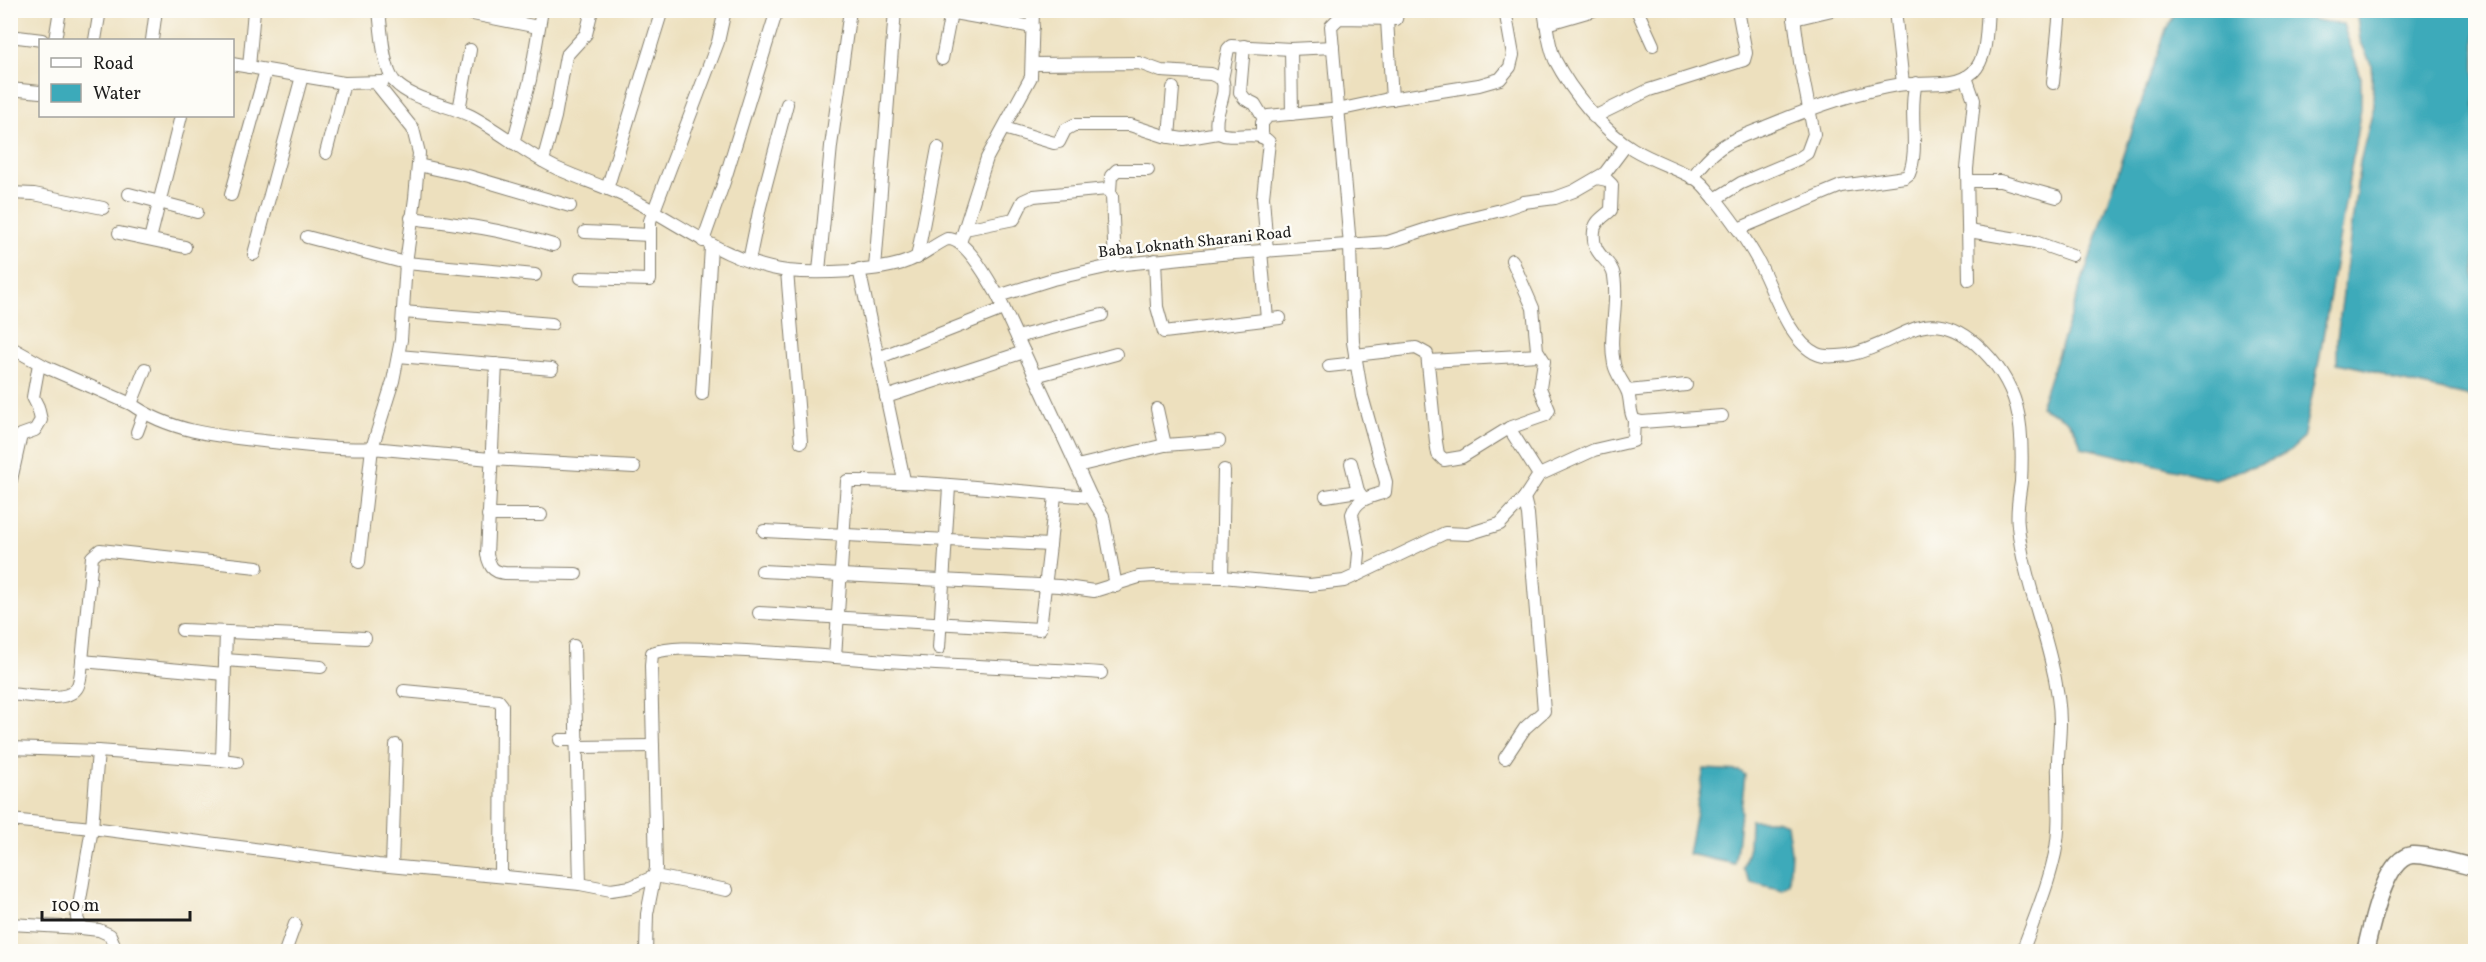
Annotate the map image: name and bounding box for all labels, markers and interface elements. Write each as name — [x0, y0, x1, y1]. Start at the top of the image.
legend — [39, 39, 234, 117]
text: Road — [93, 52, 134, 77]
text: Water — [93, 82, 141, 107]
street label: Baba Loknath Sharani Road — [1097, 222, 1293, 264]
scale bar — [42, 884, 190, 922]
text: 100 m — [51, 894, 100, 919]

